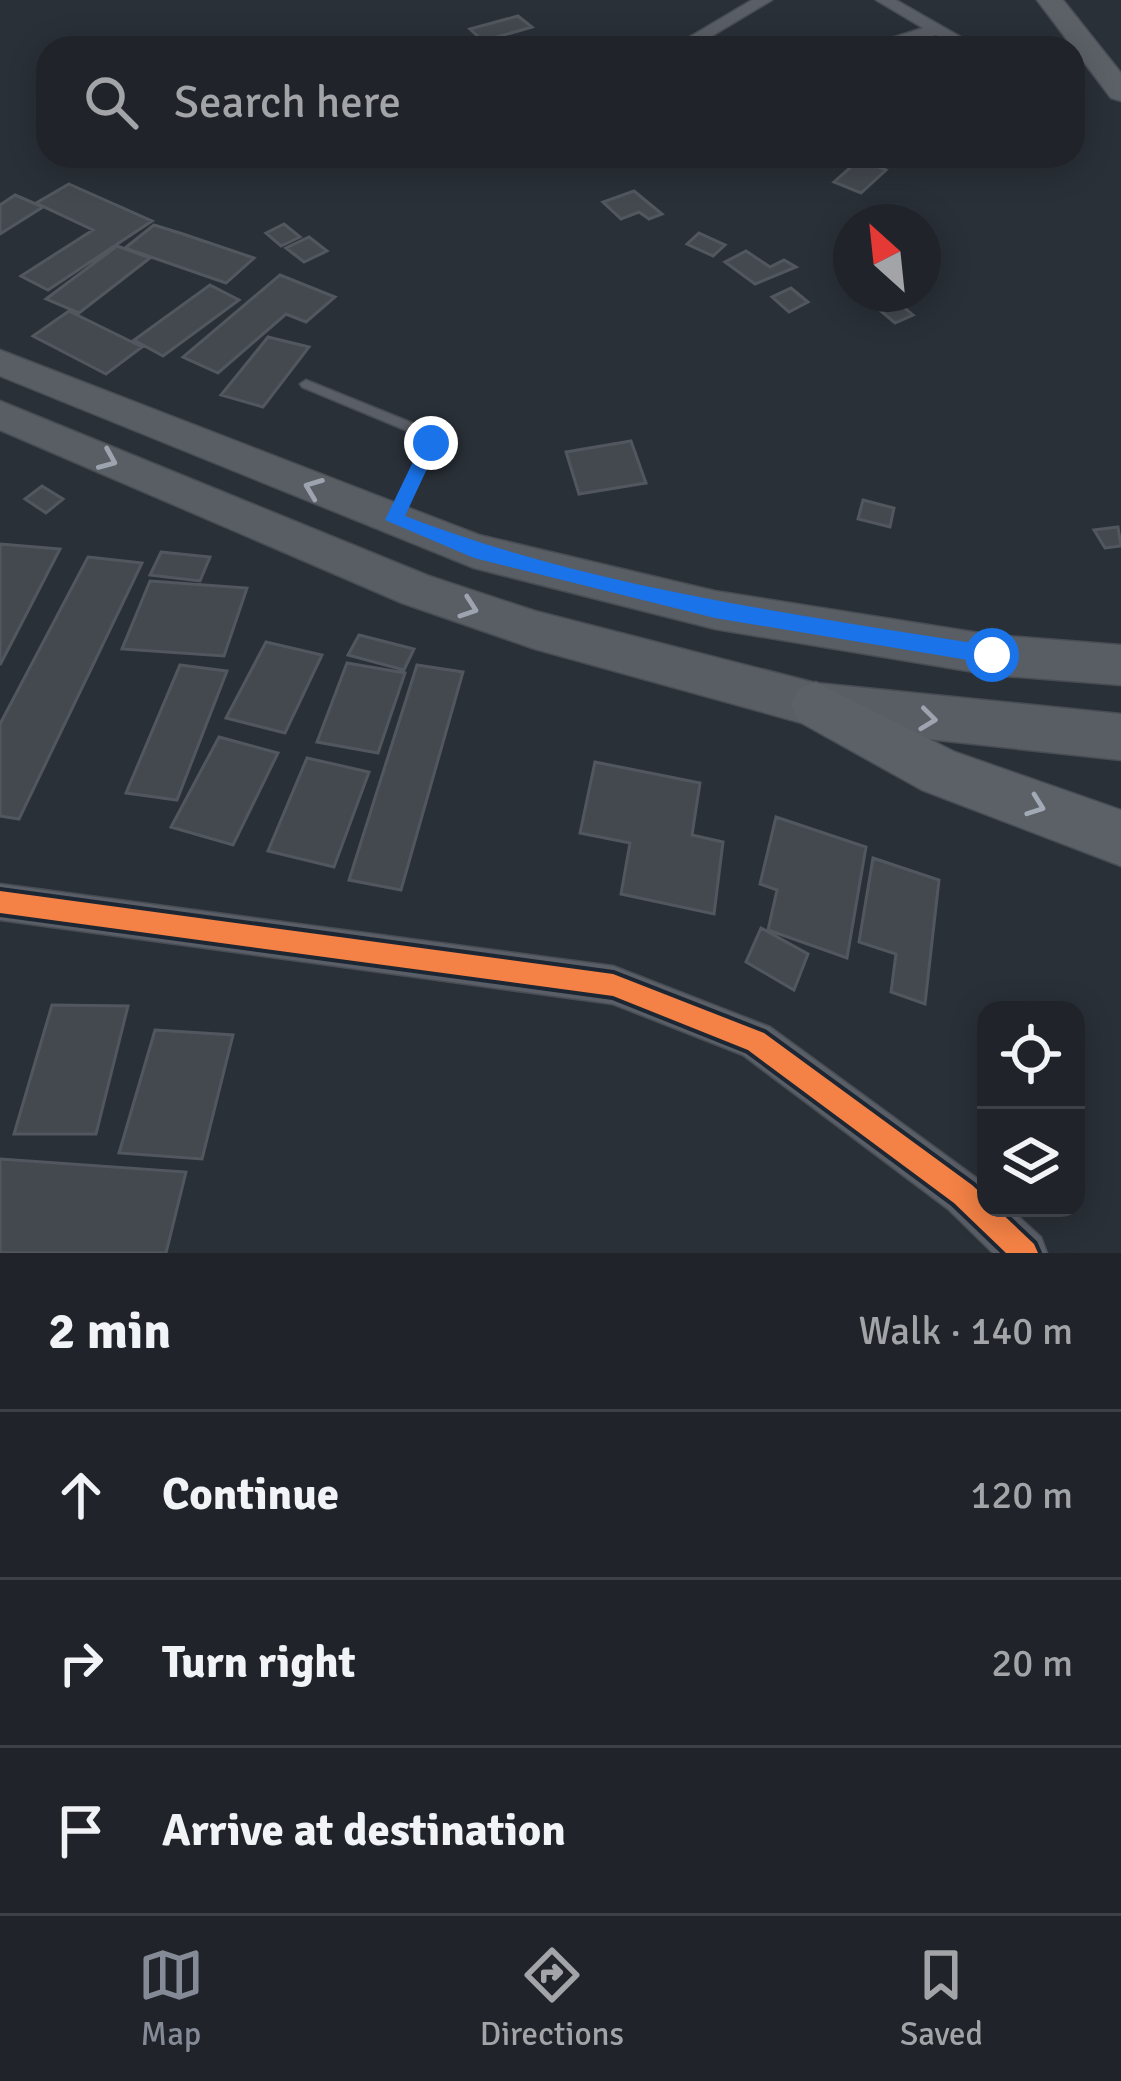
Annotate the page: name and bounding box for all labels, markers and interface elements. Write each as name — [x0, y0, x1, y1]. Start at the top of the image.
search box — [36, 36, 1085, 168]
icon: search — [78, 69, 144, 135]
text: Search here — [174, 75, 401, 130]
north arrow — [833, 204, 941, 312]
route end — [404, 416, 458, 470]
one-way arrow — [96, 446, 117, 470]
one-way arrow — [303, 478, 324, 503]
one-way arrow — [458, 593, 479, 618]
route start — [965, 628, 1019, 682]
one-way arrow — [918, 706, 938, 732]
one-way arrow — [1024, 792, 1045, 816]
map controls — [977, 1001, 1085, 1217]
button: locate — [977, 1001, 1085, 1109]
button: layers — [977, 1109, 1085, 1217]
text: 2 min — [48, 1300, 171, 1363]
text: Walk · 140 m — [859, 1307, 1073, 1355]
icon: ahead — [48, 1462, 114, 1528]
text: Continue — [162, 1467, 339, 1522]
text: 120 m — [970, 1471, 1073, 1519]
icon: right — [48, 1630, 114, 1696]
text: Turn right — [162, 1635, 356, 1690]
text: 20 m — [991, 1639, 1073, 1687]
icon: arrive — [48, 1798, 114, 1864]
text: Arrive at destination — [162, 1803, 566, 1858]
tab: Map — [138, 1942, 204, 2055]
tab: Directions — [480, 1942, 624, 2055]
tab: Saved — [900, 1942, 983, 2055]

